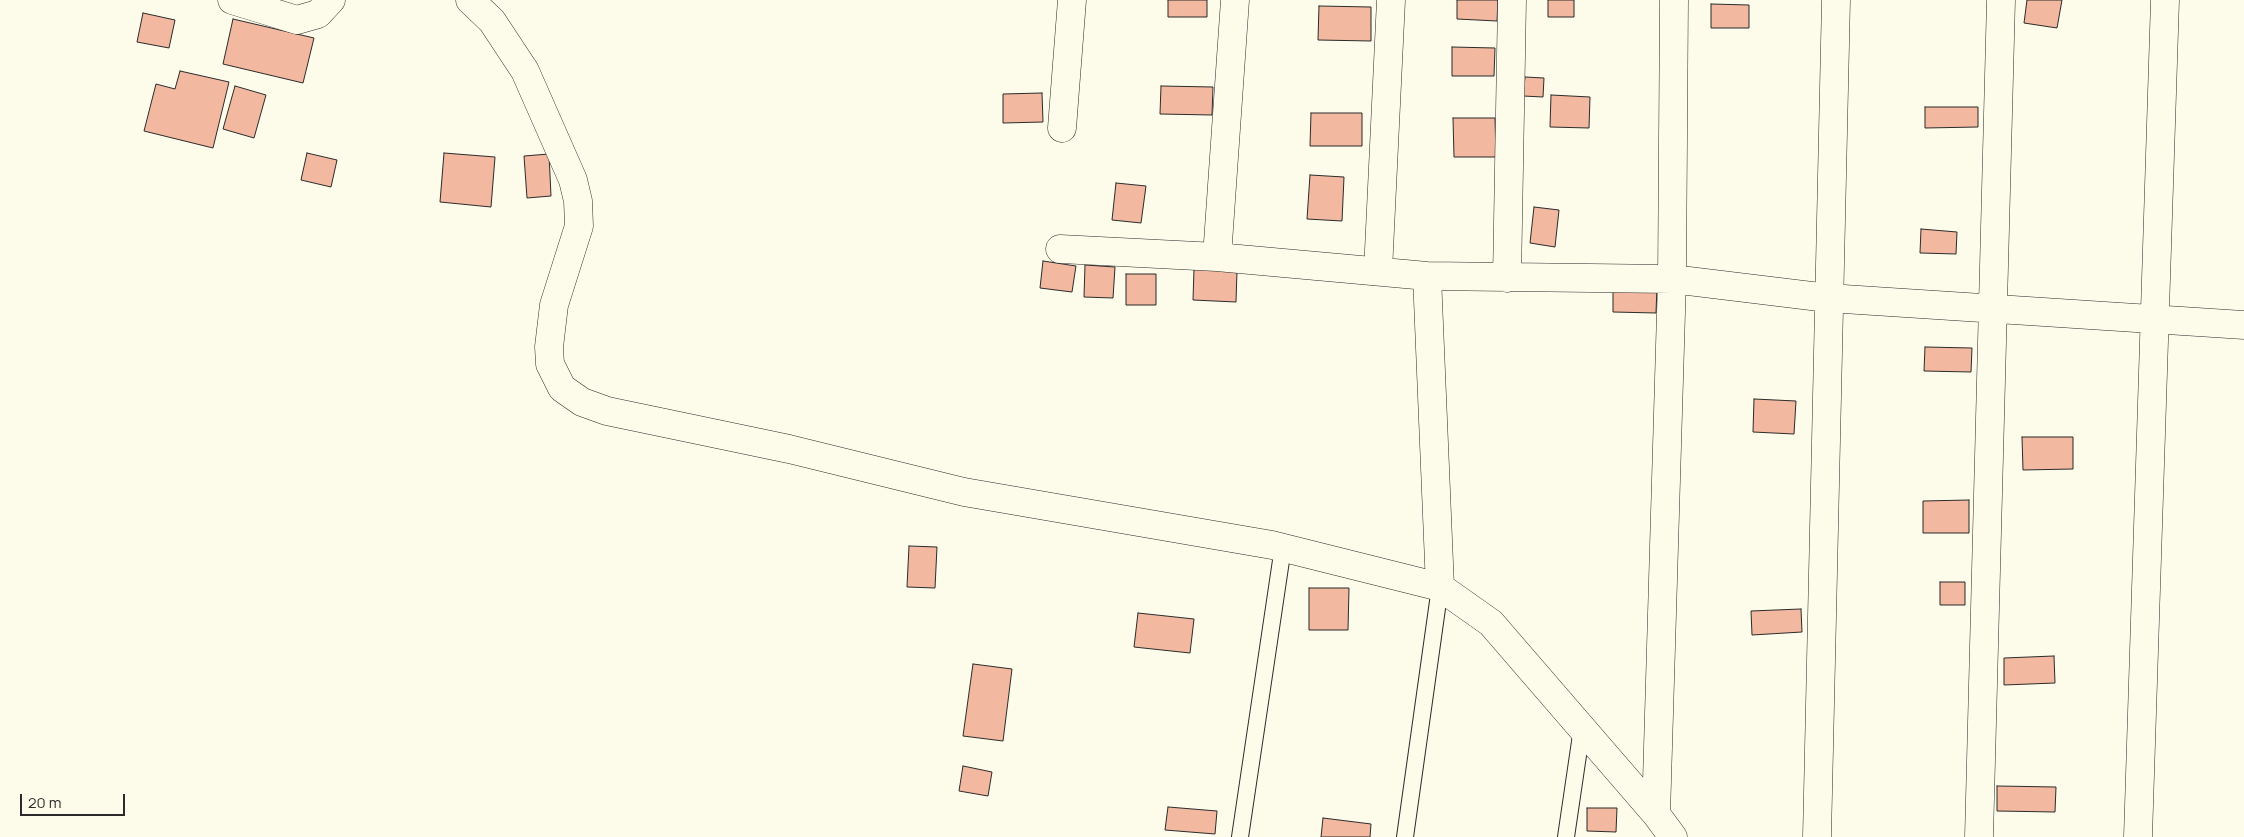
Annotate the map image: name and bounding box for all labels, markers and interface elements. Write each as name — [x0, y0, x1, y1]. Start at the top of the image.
scale bar — [22, 784, 128, 816]
text: 20 m — [28, 792, 61, 813]

